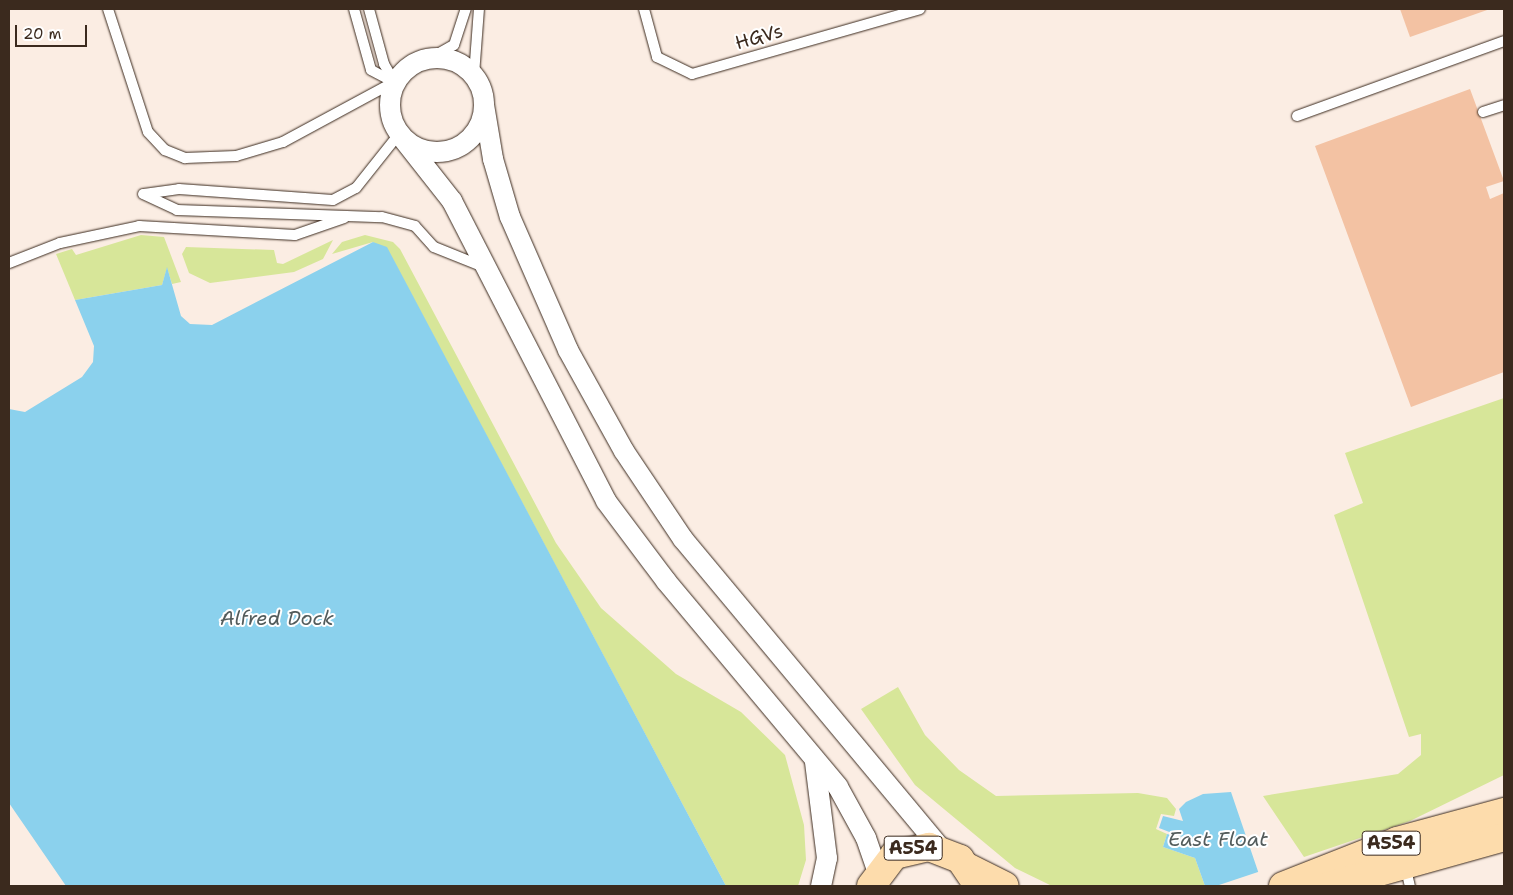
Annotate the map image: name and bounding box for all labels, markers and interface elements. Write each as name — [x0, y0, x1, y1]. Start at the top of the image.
scale bar — [18, 15, 90, 47]
street label: HGVs — [733, 19, 785, 55]
text: 20 m — [23, 24, 62, 44]
water label: Alfred Dock — [220, 606, 334, 630]
water label: East Float — [1168, 827, 1268, 851]
road number: A554 — [1361, 828, 1421, 858]
road number: A554 — [883, 832, 943, 864]

